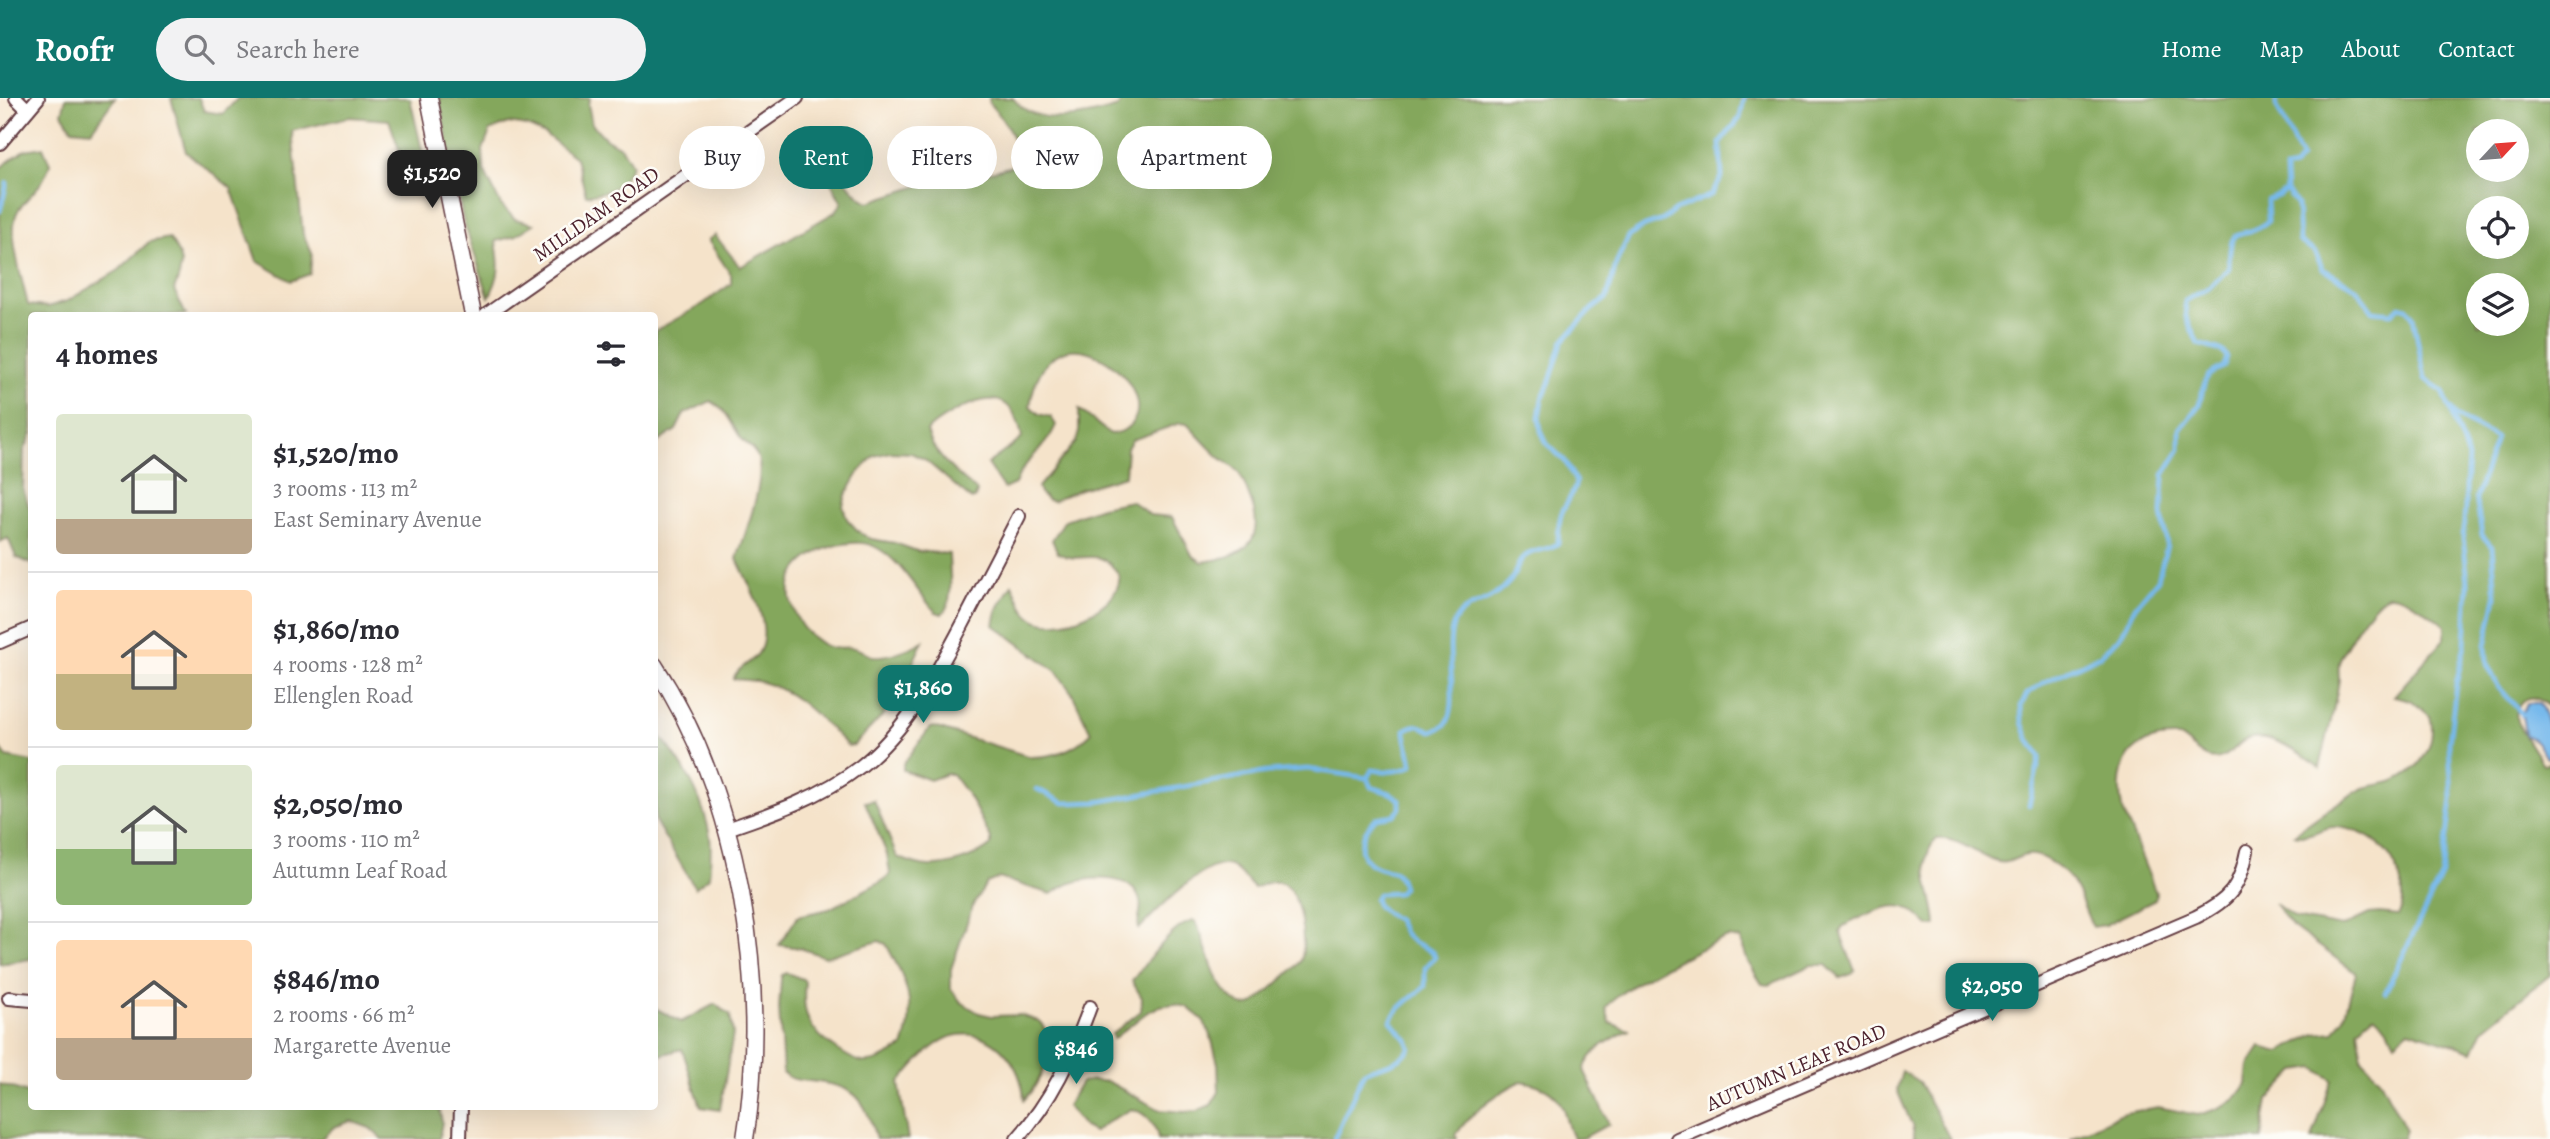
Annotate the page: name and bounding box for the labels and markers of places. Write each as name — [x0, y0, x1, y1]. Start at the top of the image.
pin: $1,520 — [375, 150, 489, 210]
pin: $1,860 — [866, 666, 980, 725]
pin: $2,050 — [1935, 964, 2049, 1023]
pin: $846 — [1035, 1026, 1117, 1086]

